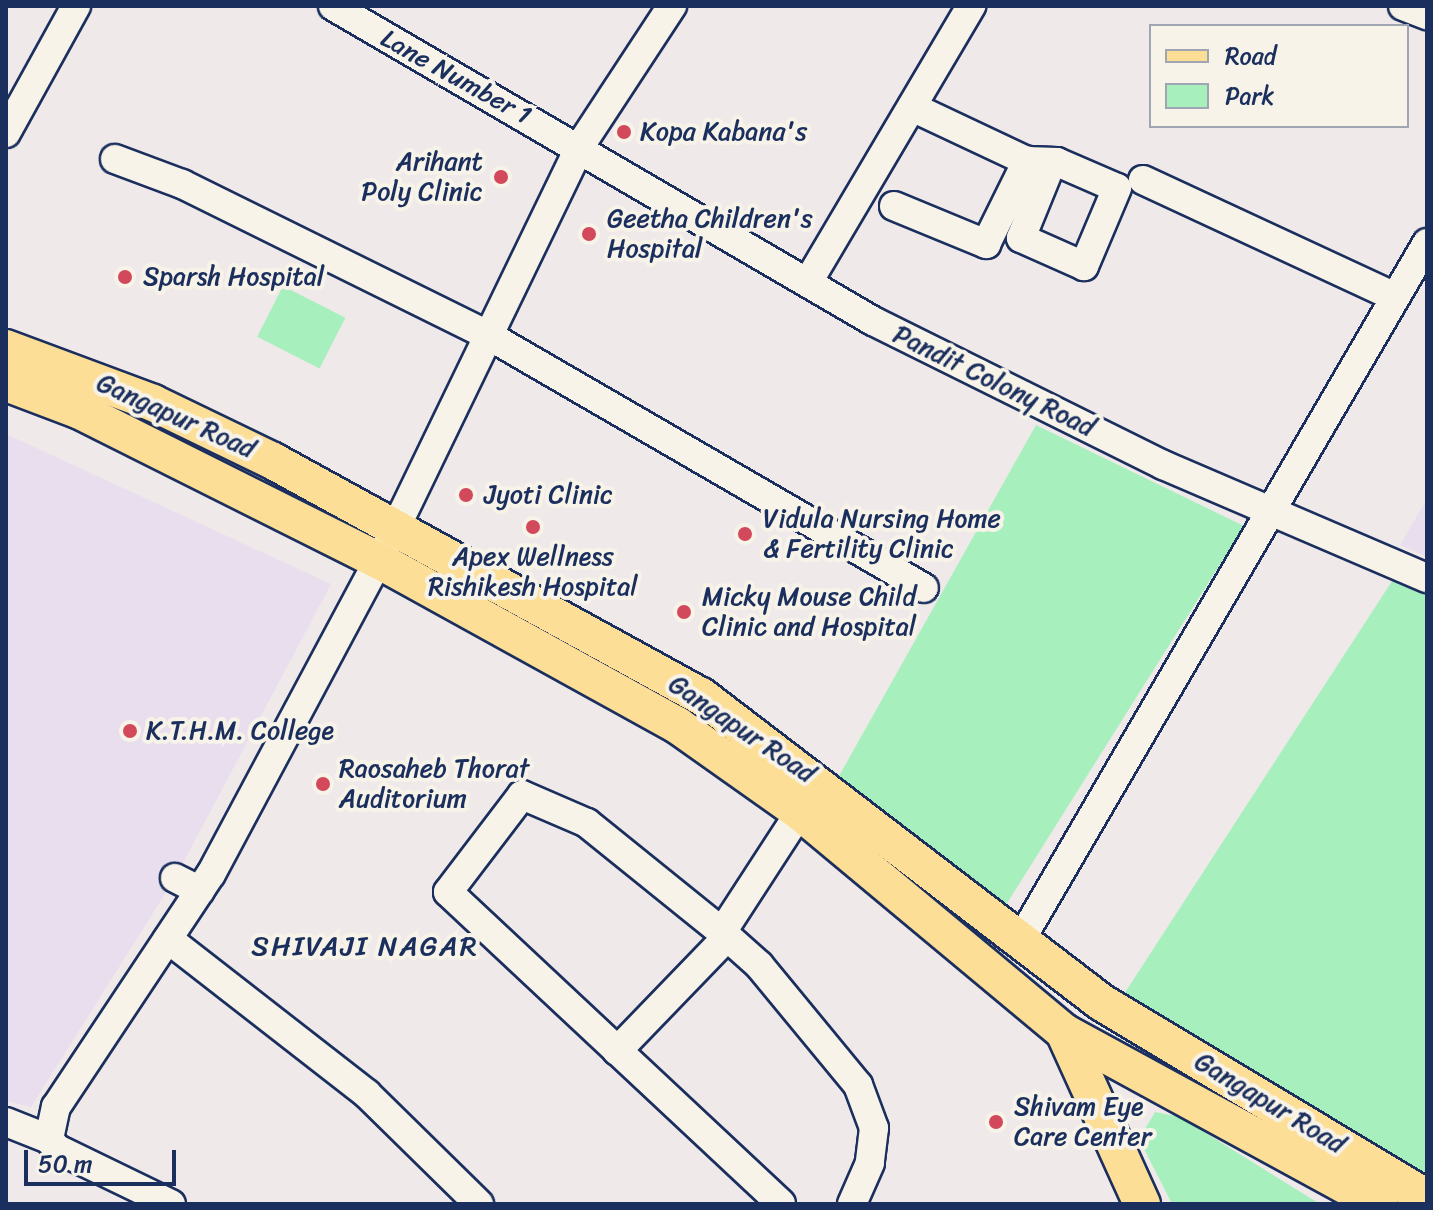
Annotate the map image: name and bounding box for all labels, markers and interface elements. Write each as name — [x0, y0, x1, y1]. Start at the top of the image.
street label: Lane Number 1 — [375, 23, 537, 131]
legend — [1149, 24, 1409, 128]
text: Road — [1225, 35, 1276, 77]
text: Park — [1225, 75, 1274, 117]
place label: Kopa Kabana's — [640, 116, 806, 148]
marker: Kopa Kabana's — [615, 123, 633, 141]
place label: Arihant Poly Clinic — [361, 146, 483, 208]
marker: Arihant Poly Clinic — [490, 166, 512, 188]
place label: Geetha Children's Hospital — [607, 203, 811, 264]
marker: Geetha Children's Hospital — [578, 223, 600, 245]
place label: Sparsh Hospital — [143, 261, 323, 293]
marker: Sparsh Hospital — [114, 266, 136, 288]
street label: Pandit Colony Road — [888, 319, 1100, 443]
street label: Gangapur Road — [92, 367, 260, 465]
place label: Jyoti Clinic — [484, 479, 613, 511]
marker: Jyoti Clinic — [455, 484, 477, 506]
place label: Vidula Nursing Home & Fertility Clinic — [763, 503, 1001, 564]
marker: Apex Wellness Rishikesh Hospital — [522, 516, 544, 538]
marker: Vidula Nursing Home & Fertility Clinic — [734, 523, 756, 545]
place label: Apex Wellness Rishikesh Hospital — [428, 541, 638, 602]
place label: Micky Mouse Child Clinic and Hospital — [702, 581, 917, 642]
marker: Micky Mouse Child Clinic and Hospital — [673, 601, 695, 623]
street label: Gangapur Road — [663, 668, 821, 790]
place label: K.T.H.M. College — [146, 715, 334, 747]
marker: K.T.H.M. College — [121, 722, 139, 740]
place label: Raosaheb Thorat Auditorium — [339, 753, 529, 814]
marker: Raosaheb Thorat Auditorium — [314, 775, 332, 793]
district label: SHIVAJI NAGAR — [251, 929, 479, 963]
street label: Gangapur Road — [1189, 1046, 1351, 1160]
place label: Shivam Eye Care Center — [1014, 1091, 1153, 1152]
marker: Shivam Eye Care Center — [985, 1111, 1007, 1133]
scale bar — [28, 1134, 180, 1184]
text: 50 m — [38, 1143, 93, 1185]

